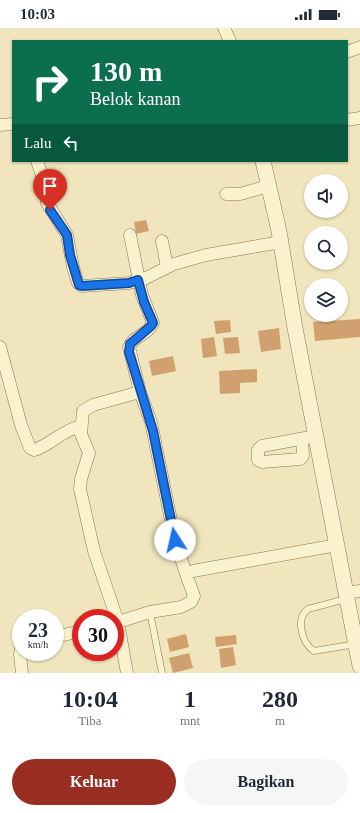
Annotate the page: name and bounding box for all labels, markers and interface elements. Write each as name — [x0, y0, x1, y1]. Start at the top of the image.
text: 10:03 — [20, 6, 55, 22]
icon: right — [24, 56, 76, 108]
text: 130 m — [90, 56, 162, 87]
text: Belok kanan — [90, 89, 180, 109]
icon: left — [60, 132, 82, 154]
text: Lalu — [24, 135, 52, 151]
pin — [33, 169, 67, 210]
map controls — [304, 174, 348, 322]
button: sound — [304, 174, 348, 218]
icon: arrive — [39, 175, 61, 197]
button: search — [304, 226, 348, 270]
button: layers — [304, 278, 348, 322]
position arrow — [154, 519, 196, 561]
speed limit sign: 30 — [72, 609, 124, 661]
text: 23 — [28, 619, 48, 641]
text: km/h — [28, 639, 48, 650]
text: 10:04 — [62, 686, 118, 712]
text: 1 — [184, 686, 196, 712]
text: 280 — [262, 686, 298, 712]
text: Tiba — [78, 713, 102, 728]
text: mnt — [180, 713, 200, 728]
text: m — [275, 713, 285, 728]
button: Keluar — [12, 759, 176, 805]
button: Bagikan — [184, 759, 348, 805]

